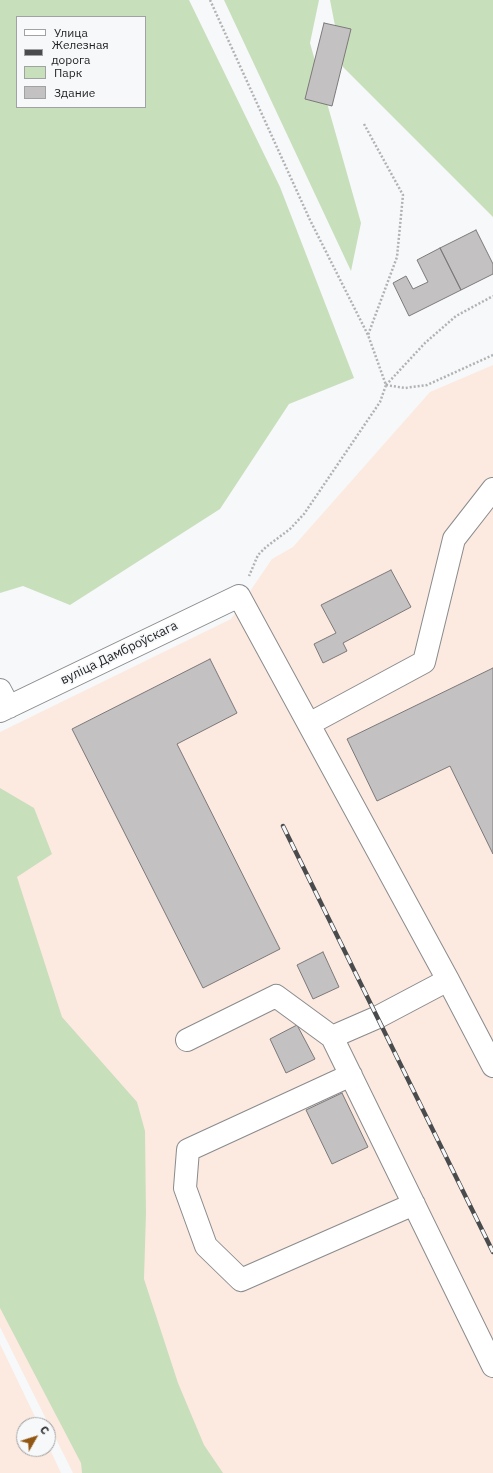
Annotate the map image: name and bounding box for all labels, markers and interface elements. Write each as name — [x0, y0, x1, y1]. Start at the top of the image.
legend — [16, 16, 146, 108]
text: Улица — [54, 25, 88, 40]
text: Железная дорога — [51, 37, 109, 67]
text: Парк — [54, 65, 82, 80]
text: Здание — [54, 85, 95, 100]
street label: вуліца Дамброўскага — [58, 618, 180, 688]
north arrow — [16, 1417, 56, 1457]
text: С — [37, 1423, 52, 1437]

